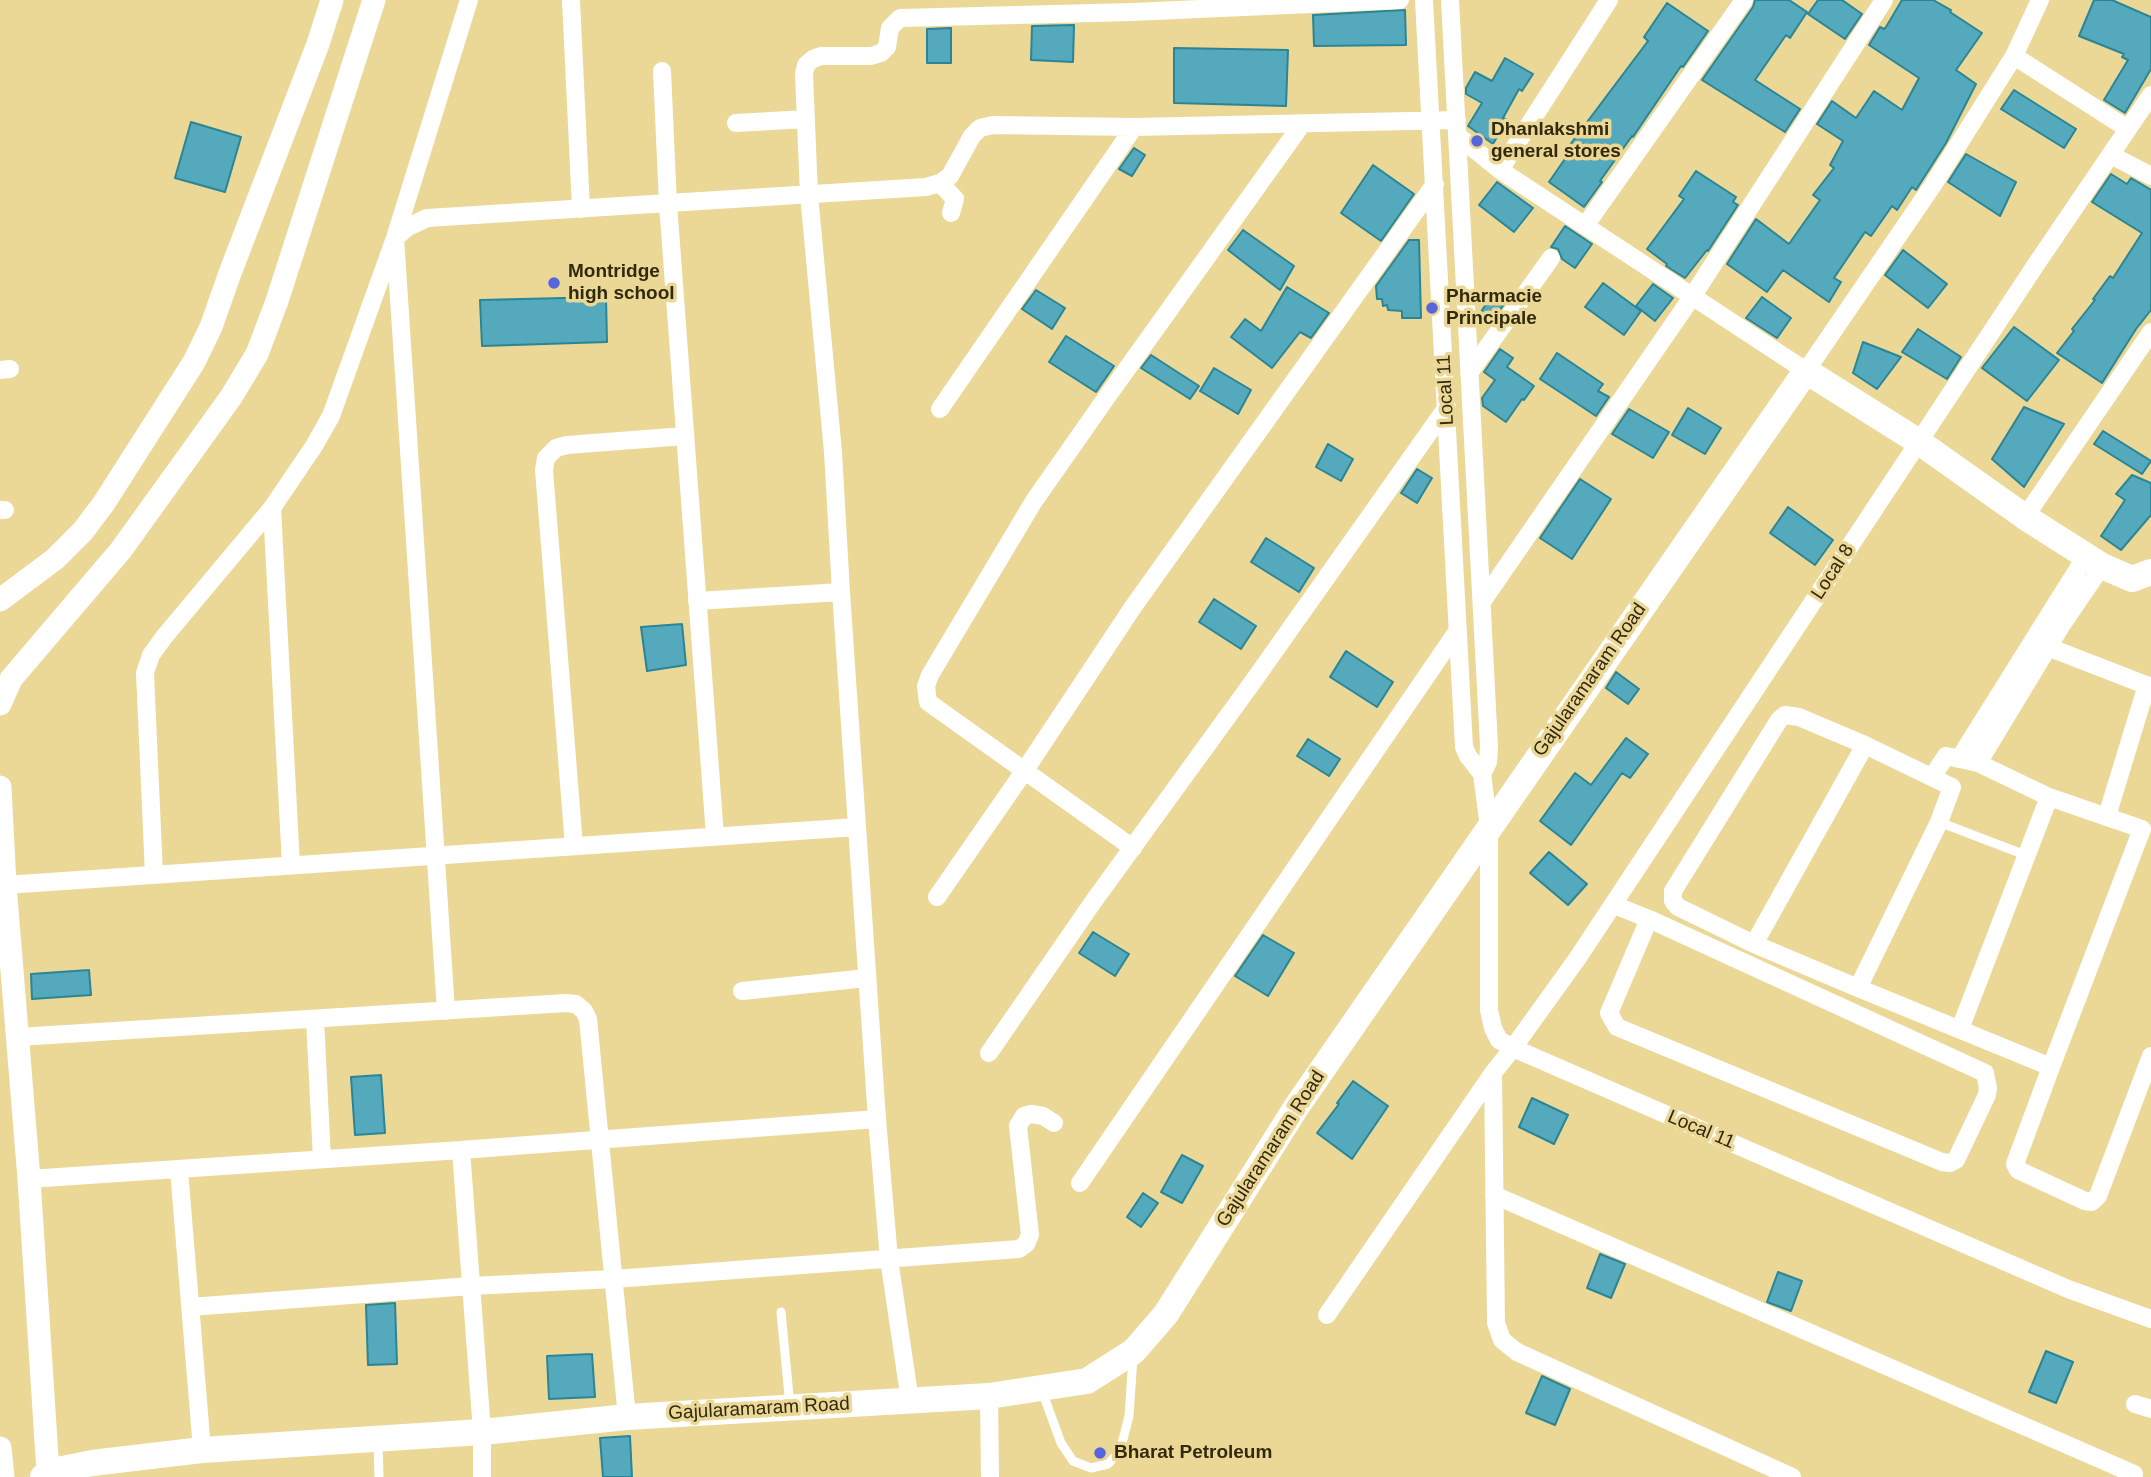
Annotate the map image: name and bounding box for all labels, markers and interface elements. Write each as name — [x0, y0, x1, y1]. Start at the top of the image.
place label: Dhanlakshmi general stores — [1491, 119, 1621, 163]
marker: Dhanlakshmi general stores — [1469, 133, 1485, 149]
place label: Montridge high school — [568, 261, 675, 305]
marker: Montridge high school — [546, 275, 562, 291]
place label: Pharmacie Principale — [1446, 286, 1542, 330]
marker: Pharmacie Principale — [1424, 300, 1440, 316]
street label: Local 11 — [1433, 354, 1459, 426]
street label: Local 8 — [1807, 540, 1859, 604]
street label: Gajularamaram Road — [1529, 599, 1651, 761]
street label: Gajularamaram Road — [1212, 1067, 1330, 1231]
street label: Local 11 — [1664, 1106, 1738, 1154]
street label: Gajularamaram Road — [668, 1393, 850, 1425]
place label: Bharat Petroleum — [1114, 1442, 1272, 1464]
marker: Bharat Petroleum — [1092, 1445, 1108, 1461]

